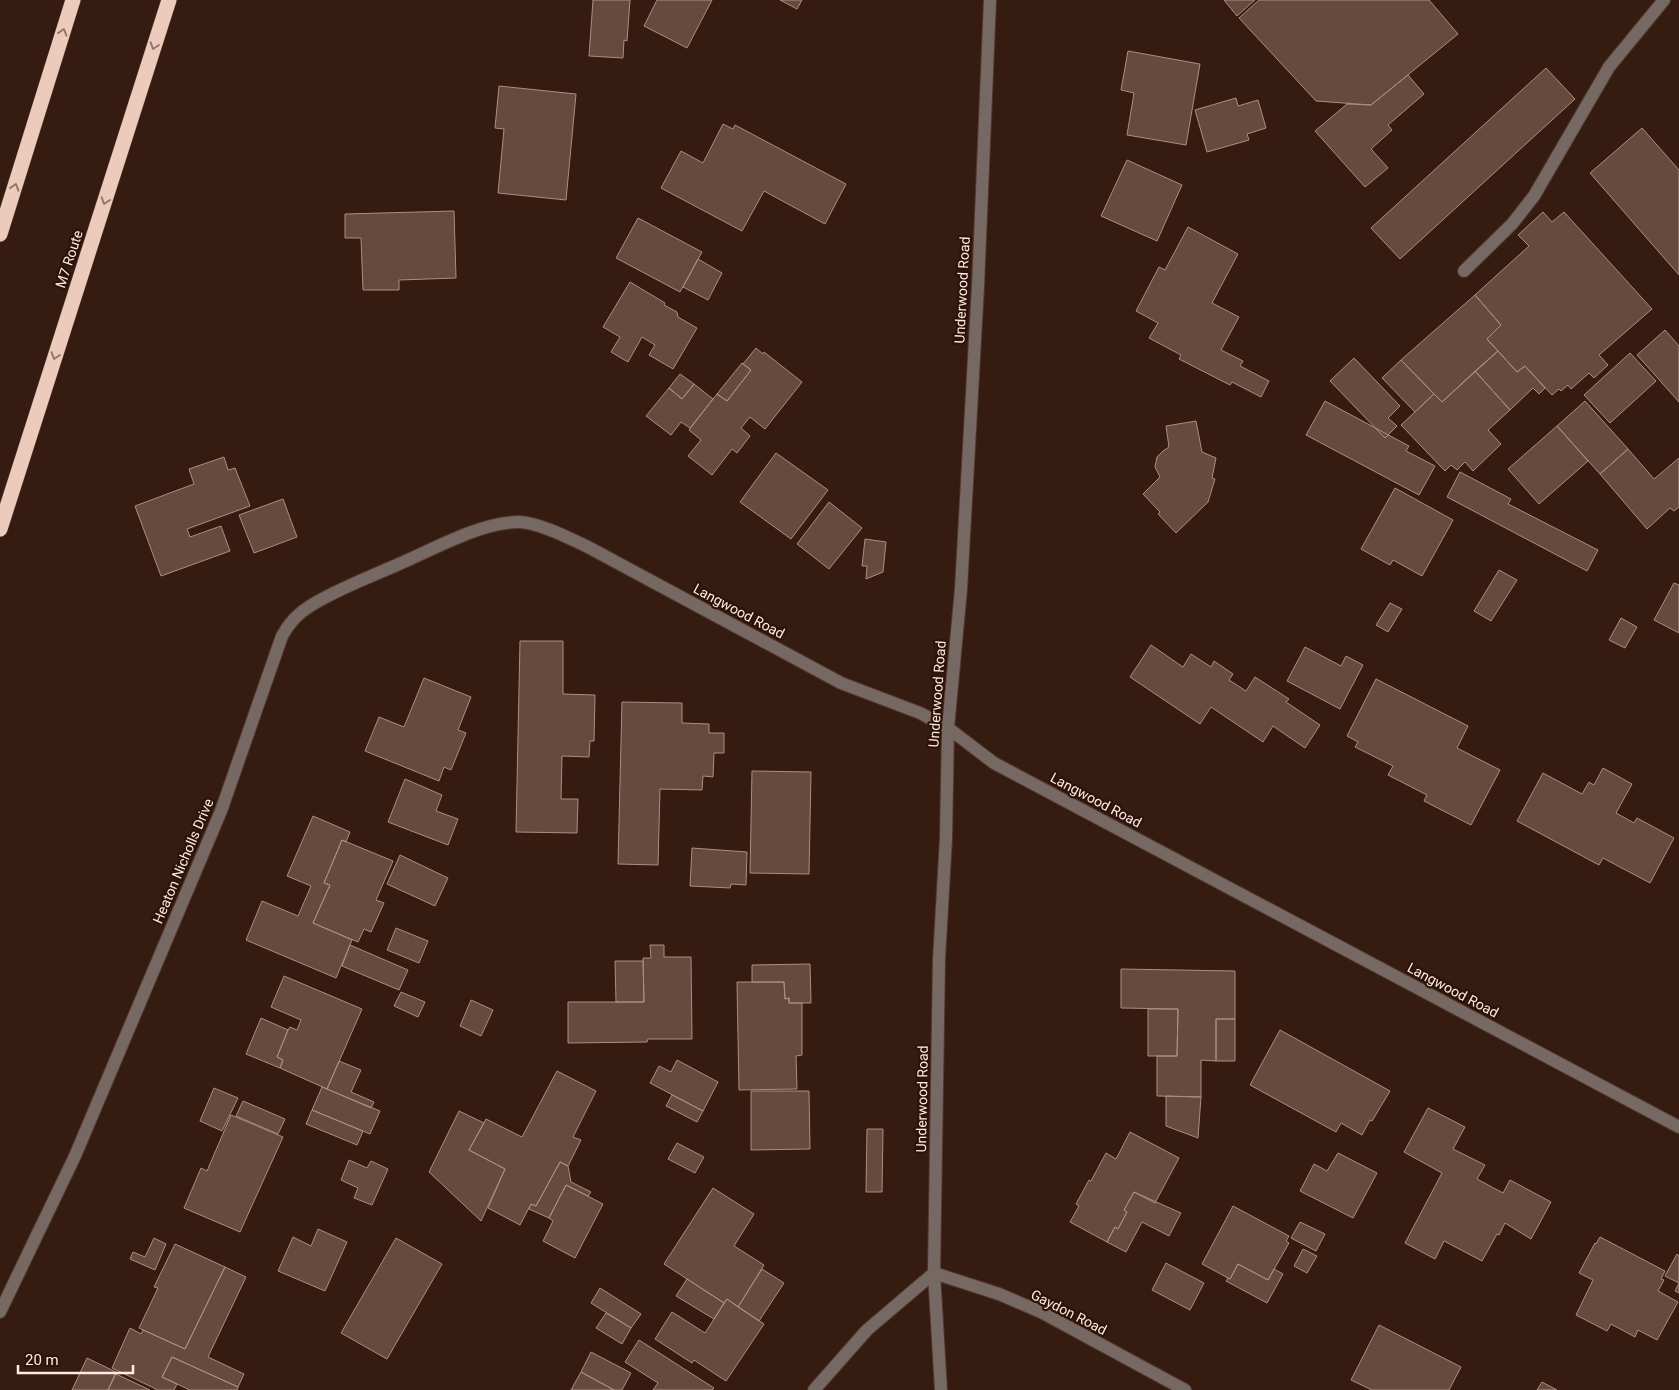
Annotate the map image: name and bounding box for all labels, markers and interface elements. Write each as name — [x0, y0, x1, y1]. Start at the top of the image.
one-way arrow — [58, 29, 68, 37]
one-way arrow — [149, 42, 159, 50]
one-way arrow — [9, 184, 19, 192]
one-way arrow — [100, 197, 110, 205]
street label: M7 Route — [52, 228, 86, 290]
street label: Underwood Road — [951, 236, 973, 344]
one-way arrow — [51, 351, 61, 360]
street label: Langwood Road — [691, 580, 787, 642]
street label: Underwood Road — [925, 640, 949, 748]
street label: Langwood Road — [1048, 769, 1144, 831]
street label: Heaton Nicholls Drive — [149, 796, 217, 926]
street label: Langwood Road — [1405, 959, 1501, 1021]
street label: Underwood Road — [913, 1045, 931, 1153]
street label: Gaydon Road — [1028, 1286, 1110, 1338]
scale bar — [18, 1342, 132, 1374]
text: 20 m — [25, 1351, 59, 1369]

